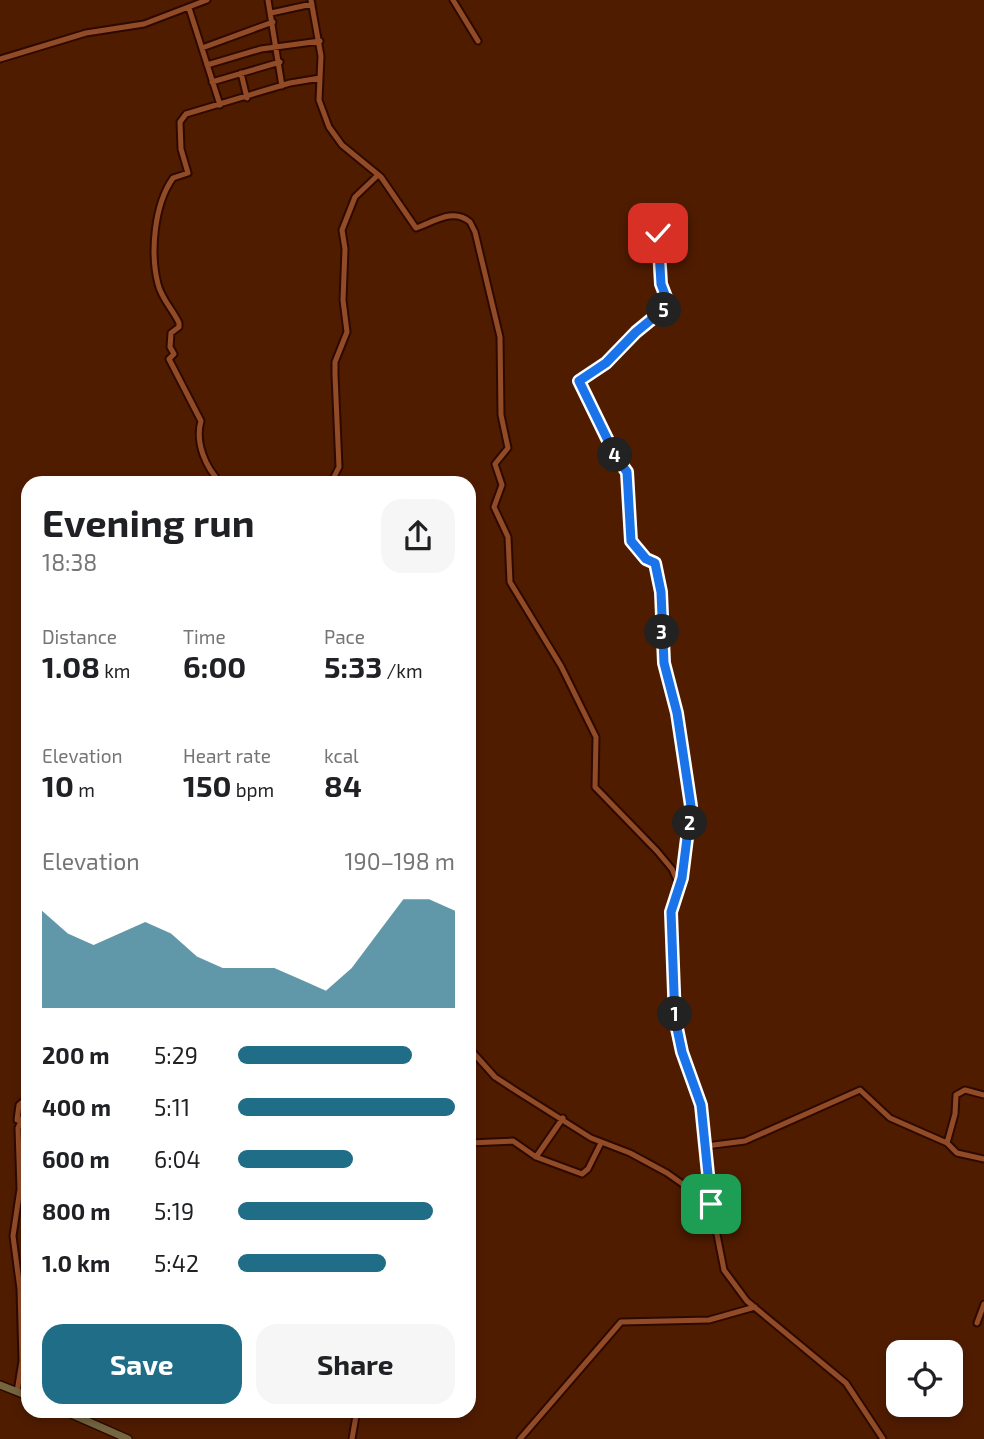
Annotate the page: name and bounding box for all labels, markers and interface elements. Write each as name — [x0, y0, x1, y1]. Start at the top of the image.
pin — [628, 203, 688, 263]
icon: check — [639, 214, 677, 252]
pin: 5 — [646, 292, 682, 328]
text: 5 — [658, 298, 669, 321]
pin: 4 — [598, 438, 632, 472]
text: 4 — [608, 443, 621, 466]
text: Evening run — [42, 499, 255, 545]
button: share — [381, 499, 455, 573]
text: 18:38 — [42, 548, 97, 576]
pin: 3 — [644, 614, 680, 650]
text: 3 — [656, 620, 667, 643]
text: Distance — [42, 625, 117, 648]
text: Time — [183, 625, 226, 648]
text: Pace — [324, 625, 365, 648]
text: 1.08 — [42, 648, 100, 684]
text: 6:00 — [183, 648, 246, 684]
text: 5:33 — [324, 648, 382, 684]
text: km — [100, 659, 130, 682]
text: /km — [382, 659, 423, 682]
text: Elevation — [42, 744, 123, 767]
text: Heart rate — [183, 744, 271, 767]
text: kcal — [324, 744, 359, 767]
text: 10 — [42, 767, 74, 803]
text: 150 — [183, 767, 231, 803]
text: 84 — [324, 767, 362, 803]
text: m — [74, 778, 95, 801]
text: bpm — [231, 778, 274, 801]
pin: 2 — [672, 806, 708, 840]
text: 2 — [684, 811, 695, 834]
text: Elevation — [42, 847, 140, 875]
text: 190–198 m — [344, 847, 455, 875]
pin: 1 — [658, 996, 692, 1032]
text: 1 — [670, 1002, 679, 1025]
text: 200 m — [42, 1041, 110, 1069]
text: 5:29 — [154, 1041, 198, 1069]
text: 400 m — [42, 1093, 111, 1121]
text: 5:11 — [154, 1093, 190, 1121]
text: 600 m — [42, 1145, 110, 1173]
text: 6:04 — [154, 1145, 201, 1173]
pin — [681, 1174, 741, 1234]
icon: arrive — [692, 1185, 730, 1223]
text: 800 m — [42, 1197, 111, 1225]
text: 5:19 — [154, 1197, 194, 1225]
text: 1.0 km — [42, 1249, 110, 1277]
text: 5:42 — [154, 1249, 199, 1277]
button: Save — [42, 1324, 242, 1404]
button: Share — [256, 1324, 455, 1404]
map controls — [886, 1340, 963, 1417]
button: locate — [886, 1340, 963, 1417]

